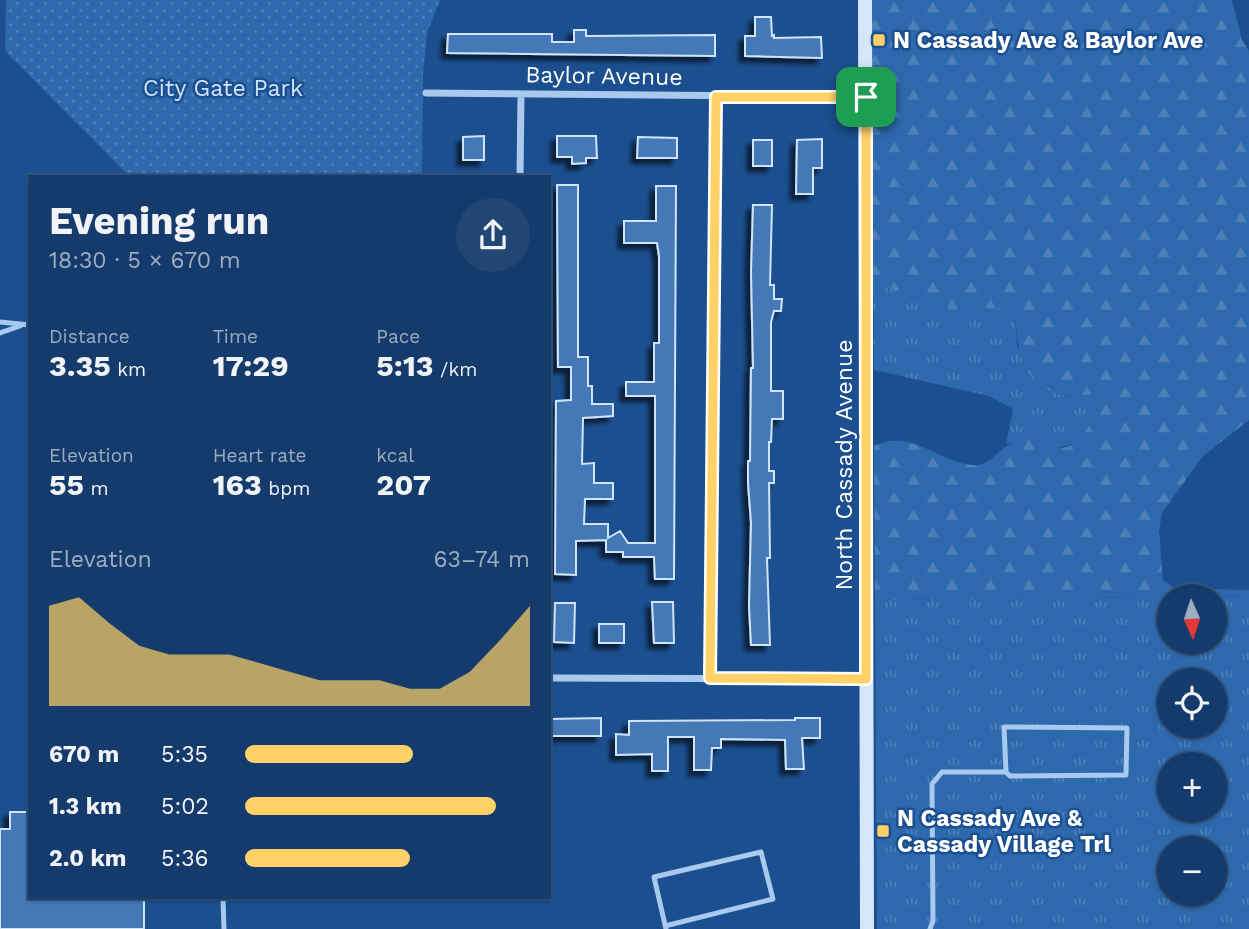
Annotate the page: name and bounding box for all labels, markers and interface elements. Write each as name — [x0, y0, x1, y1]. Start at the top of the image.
place label: N Cassady Ave & Baylor Ave — [893, 27, 1203, 54]
marker: N Cassady Ave & Baylor Ave — [871, 32, 887, 48]
street label: Baylor Avenue — [525, 61, 683, 91]
pin — [836, 67, 896, 127]
park label: City Gate Park — [143, 75, 303, 102]
icon: arrive — [847, 78, 885, 116]
button: share — [456, 198, 530, 272]
text: Evening run — [49, 199, 269, 243]
text: 18:30 · 5 × 670 m — [49, 247, 241, 274]
text: Distance — [49, 325, 130, 348]
text: Time — [213, 325, 258, 348]
text: Pace — [376, 325, 420, 348]
street label: North Cassady Avenue — [831, 340, 858, 590]
text: 3.35 — [49, 348, 111, 383]
text: 17:29 — [213, 348, 289, 383]
text: 5:13 — [376, 348, 434, 383]
text: km — [111, 358, 146, 381]
text: /km — [434, 358, 477, 381]
text: Elevation — [49, 444, 134, 467]
text: Heart rate — [213, 444, 307, 467]
text: kcal — [376, 444, 414, 467]
text: 55 — [49, 467, 84, 502]
text: 163 — [213, 467, 262, 502]
text: 207 — [376, 467, 431, 502]
text: m — [84, 477, 109, 500]
text: bpm — [262, 477, 310, 500]
text: Elevation — [49, 546, 152, 573]
text: 63–74 m — [434, 546, 530, 573]
north arrow — [1157, 584, 1227, 654]
map controls — [1157, 584, 1227, 906]
button: locate — [1157, 668, 1227, 738]
text: 670 m — [49, 741, 119, 768]
text: 5:35 — [161, 741, 208, 768]
button: + — [1157, 752, 1227, 822]
text: 1.3 km — [49, 793, 122, 820]
text: 5:02 — [161, 793, 209, 820]
place label: N Cassady Ave & Cassady Village Trl — [897, 805, 1111, 858]
marker: N Cassady Ave & Cassady Village Trl — [875, 823, 891, 839]
button: − — [1157, 836, 1227, 906]
text: 2.0 km — [49, 845, 127, 872]
text: 5:36 — [161, 845, 209, 872]

